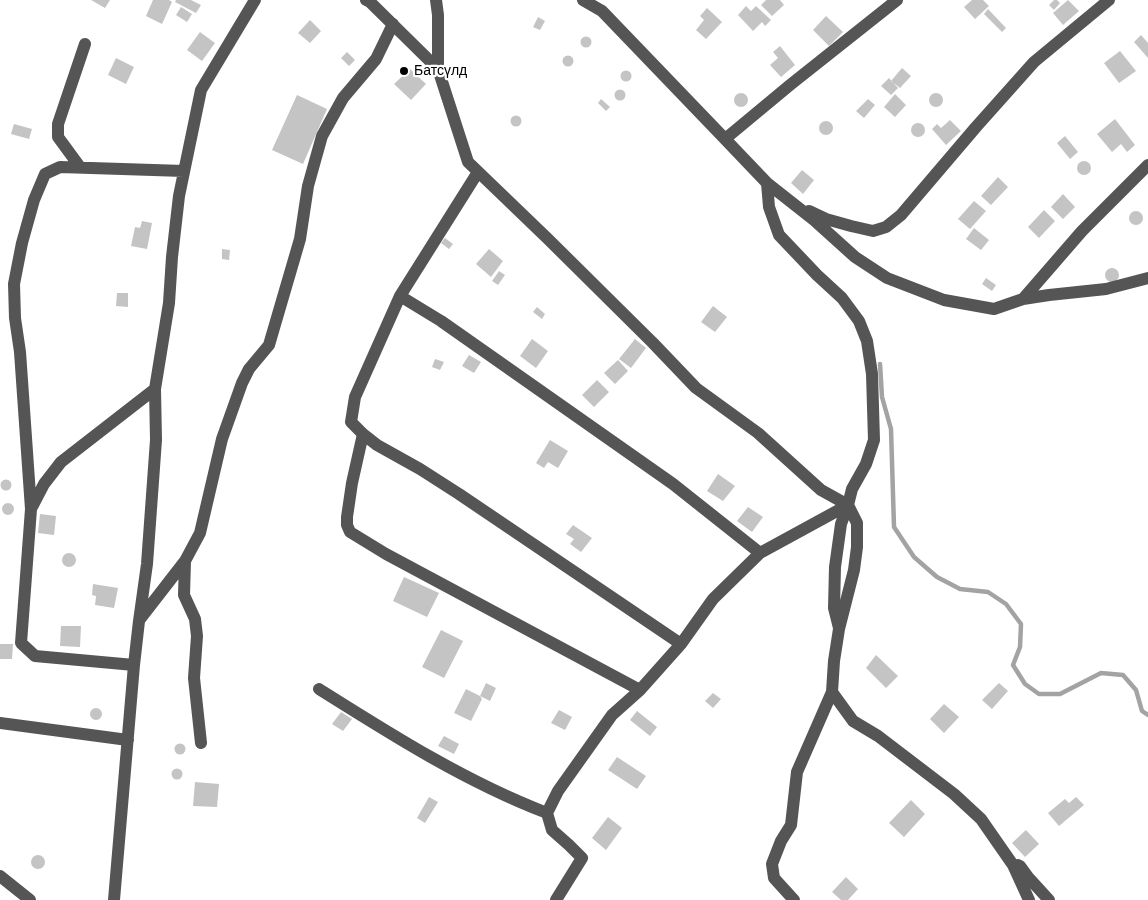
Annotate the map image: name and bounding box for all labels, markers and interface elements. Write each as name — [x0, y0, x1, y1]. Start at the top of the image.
place label: Батсүлд — [414, 63, 467, 79]
marker: Батсүлд — [398, 65, 410, 77]

